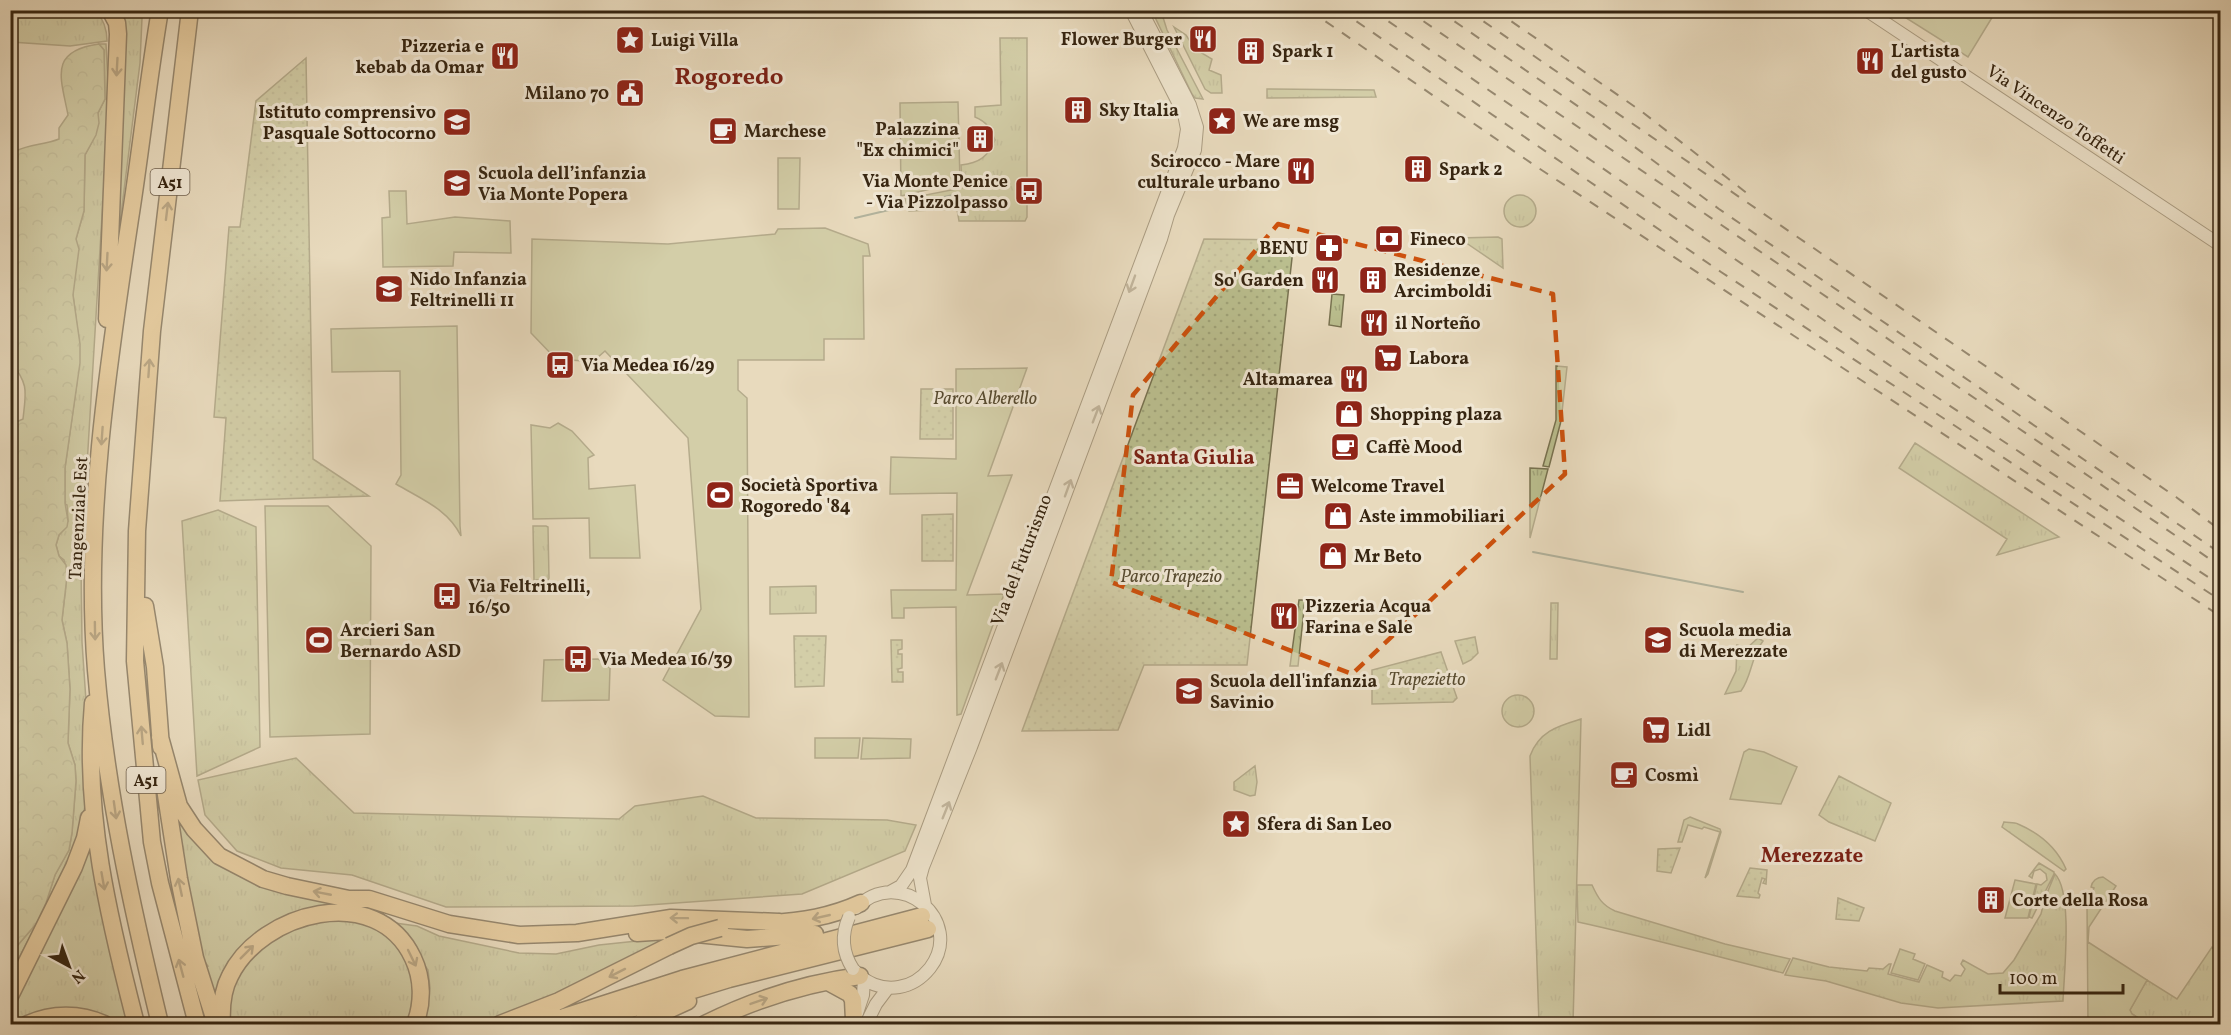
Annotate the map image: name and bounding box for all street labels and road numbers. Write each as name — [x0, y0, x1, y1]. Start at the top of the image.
street label: Via Vincenzo Toffetti — [1981, 59, 2130, 171]
road number: A51 — [150, 169, 190, 195]
street label: Tangenziale Est — [64, 456, 95, 580]
street label: Via del Futurismo — [986, 491, 1059, 630]
road number: A51 — [126, 767, 166, 793]

